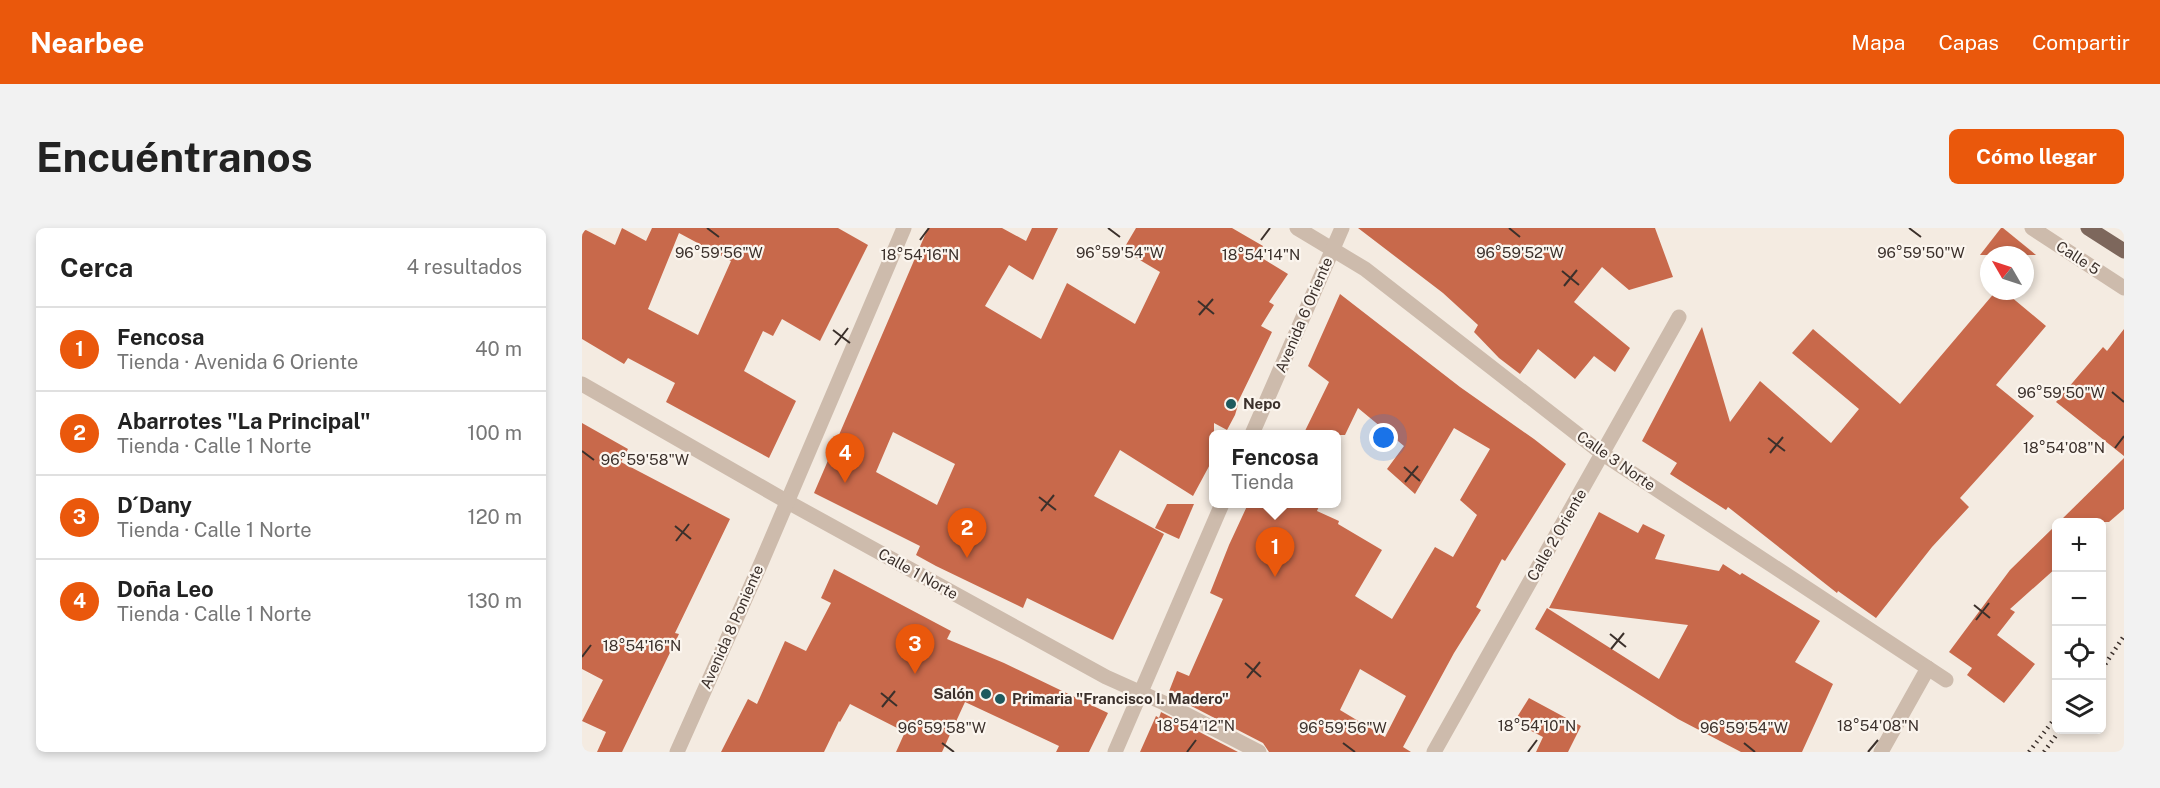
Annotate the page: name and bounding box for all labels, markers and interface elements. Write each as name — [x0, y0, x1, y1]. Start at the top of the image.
text: Nearbee — [30, 26, 144, 59]
text: Mapa — [1851, 30, 1905, 55]
text: Capas — [1938, 30, 1999, 55]
text: Compartir — [2032, 30, 2130, 55]
button: Cómo llegar — [1949, 129, 2124, 184]
text: Encuéntranos — [36, 132, 313, 181]
street label: Calle 5 — [2053, 237, 2103, 278]
text: 96°59'56"W — [675, 244, 763, 261]
text: 96°59'54"W — [1076, 244, 1164, 261]
text: 96°59'52"W — [1476, 244, 1564, 261]
text: 96°59'50"W — [1877, 244, 1965, 261]
text: 18°54'16"N — [881, 246, 959, 263]
text: 18°54'14"N — [1222, 246, 1300, 263]
north arrow — [1980, 246, 2034, 300]
text: Cerca — [60, 252, 133, 283]
text: 4 resultados — [406, 255, 522, 279]
street label: Avenida 6 Oriente — [1272, 255, 1335, 375]
text: Fencosa — [117, 324, 205, 350]
text: 1 — [75, 337, 84, 361]
text: 40 m — [475, 337, 522, 361]
text: Tienda · Avenida 6 Oriente — [117, 350, 358, 374]
text: 96°59'50"W — [2017, 384, 2105, 401]
place label: Nepo — [1243, 395, 1281, 412]
marker: Nepo — [1224, 397, 1238, 411]
text: Abarrotes "La Principal" — [117, 408, 371, 434]
text: 2 — [73, 421, 86, 445]
text: 100 m — [467, 421, 522, 445]
your location — [1369, 423, 1398, 452]
street label: Calle 3 Norte — [1574, 427, 1659, 494]
popup — [1209, 430, 1341, 508]
text: Tienda · Calle 1 Norte — [117, 434, 312, 458]
pin: 4 — [826, 434, 864, 483]
text: 18°54'08"N — [2023, 439, 2105, 456]
text: Fencosa — [1231, 444, 1319, 470]
text: 96°59'58"W — [601, 451, 689, 468]
text: Tienda — [1231, 470, 1294, 494]
street label: Calle 2 Oriente — [1523, 486, 1590, 584]
text: D´Dany — [117, 492, 192, 518]
text: 3 — [73, 505, 86, 529]
text: 120 m — [468, 505, 522, 529]
pin: 2 — [948, 508, 986, 558]
text: Tienda · Calle 1 Norte — [117, 518, 312, 542]
map controls — [2052, 518, 2106, 734]
button: + — [2052, 518, 2106, 572]
pin: 1 — [1256, 528, 1294, 577]
street label: Calle 1 Norte — [876, 545, 961, 602]
street label: Avenida 8 Poniente — [697, 562, 766, 691]
button: − — [2052, 572, 2106, 626]
text: Doña Leo — [117, 576, 214, 602]
text: 4 — [73, 589, 86, 613]
text: 130 m — [467, 589, 522, 613]
text: Tienda · Calle 1 Norte — [117, 602, 312, 626]
pin: 3 — [896, 624, 934, 674]
button: locate — [2052, 626, 2106, 680]
text: 18°54'16"N — [603, 637, 681, 654]
button: layers — [2052, 680, 2106, 734]
place label: Salón — [933, 685, 974, 702]
marker: Salón — [979, 687, 993, 701]
place label: Primaria "Francisco I. Madero" — [1012, 690, 1229, 707]
marker: Primaria "Francisco I. Madero" — [993, 692, 1007, 706]
text: 18°54'12"N — [1157, 717, 1235, 734]
text: 18°54'10"N — [1498, 717, 1576, 734]
text: 18°54'08"N — [1837, 717, 1919, 734]
text: 96°59'58"W — [898, 719, 986, 736]
text: 96°59'56"W — [1299, 719, 1387, 736]
text: 96°59'54"W — [1700, 719, 1788, 736]

